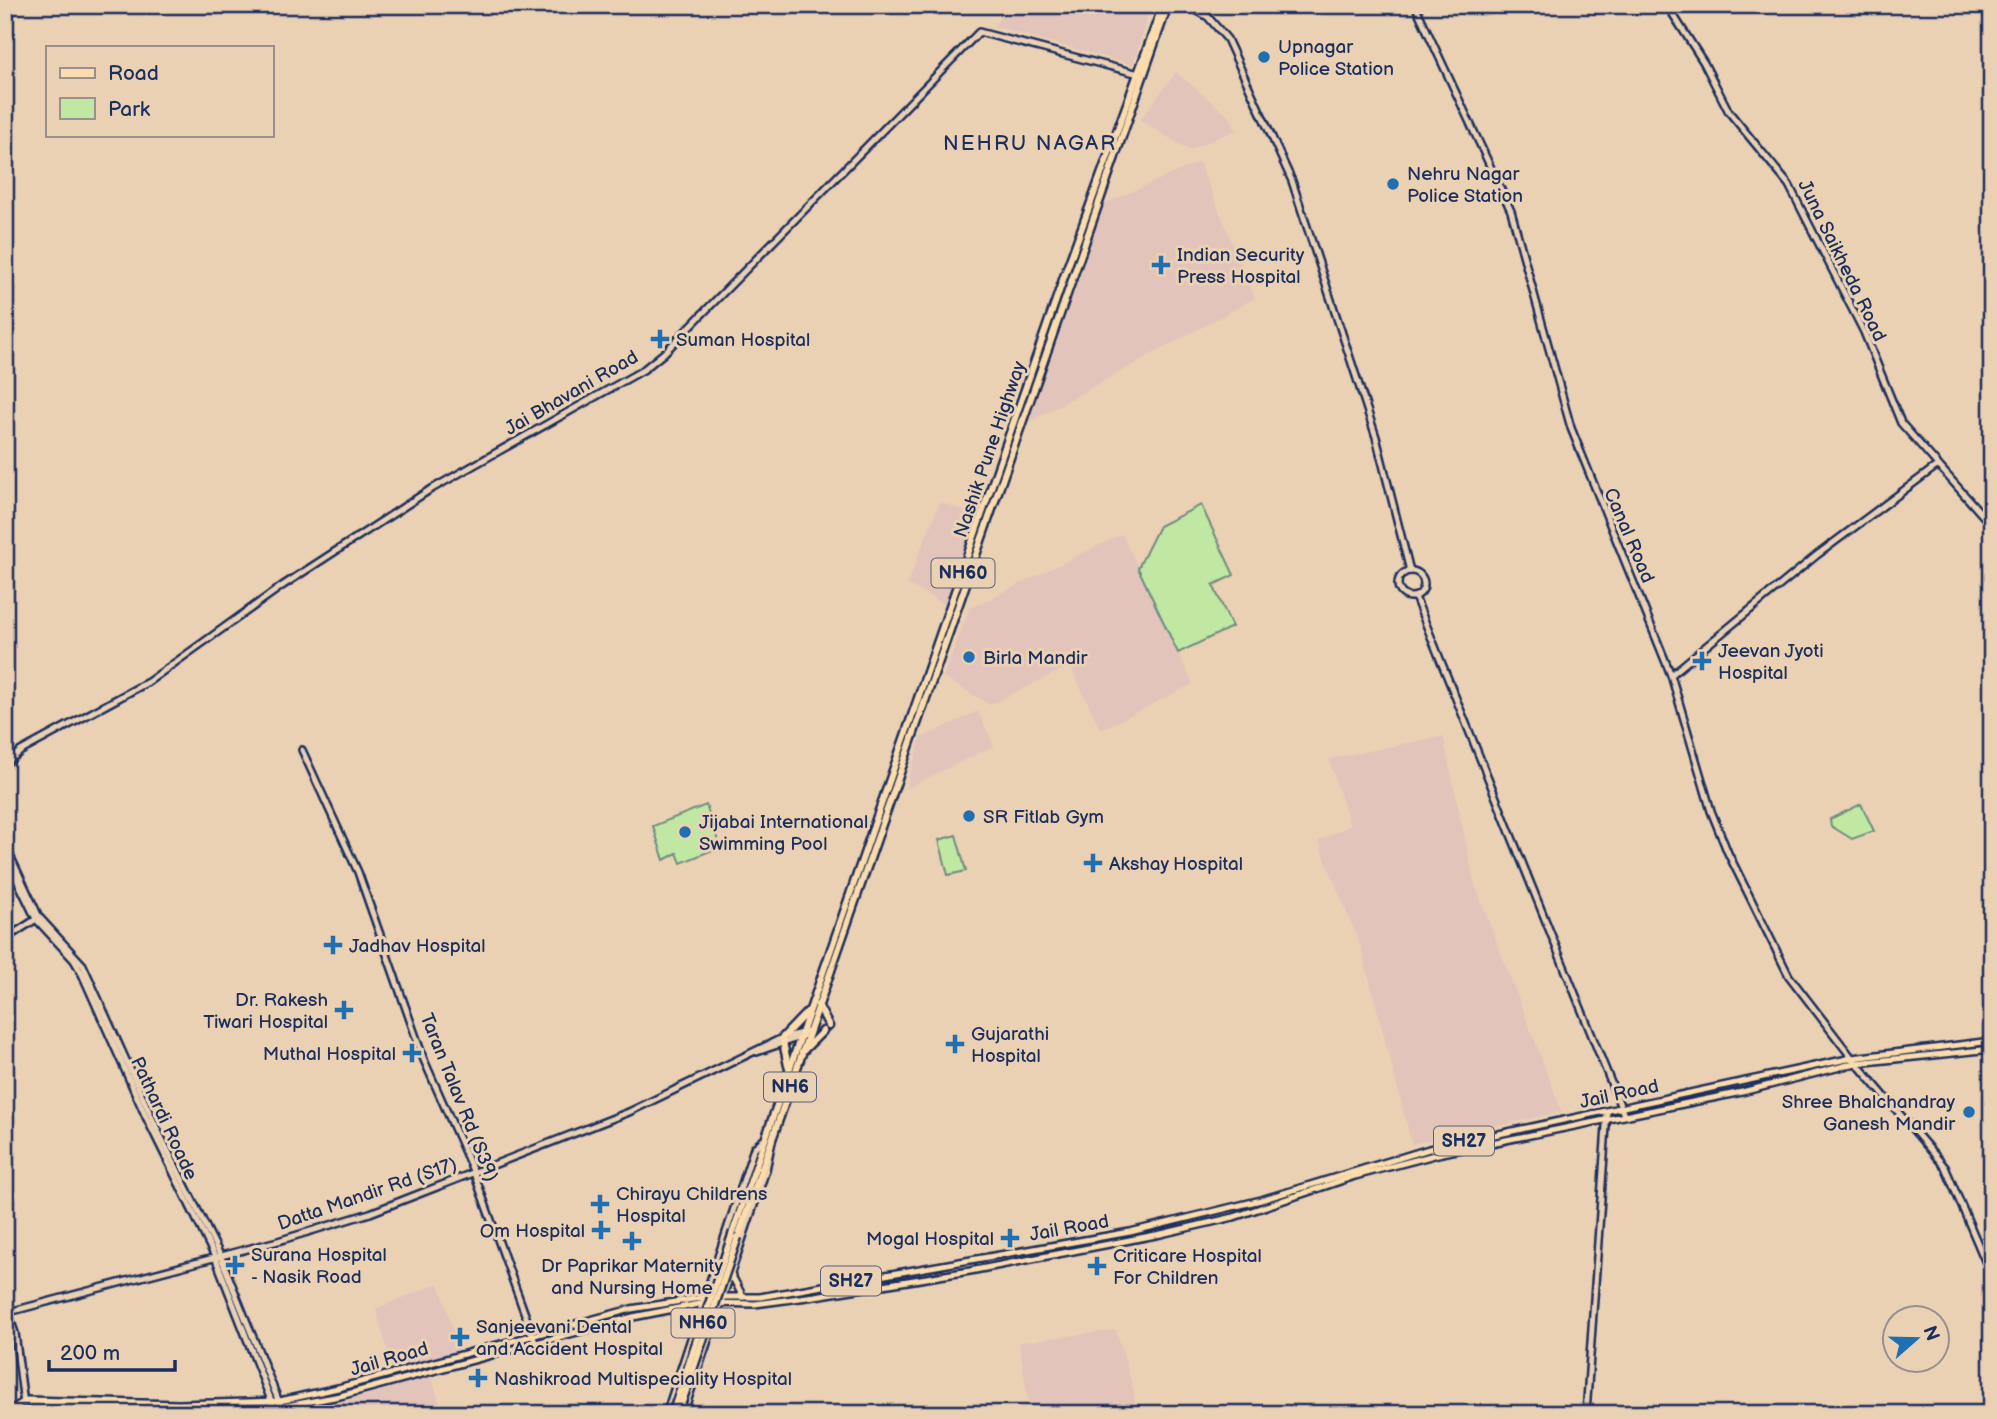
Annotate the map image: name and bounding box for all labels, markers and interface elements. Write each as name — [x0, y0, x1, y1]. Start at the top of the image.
place label: Upnagar Police Station — [1278, 36, 1394, 81]
legend — [46, 46, 273, 136]
marker: Upnagar Police Station — [1256, 49, 1272, 65]
text: Road — [108, 61, 159, 86]
text: Park — [108, 97, 151, 122]
district label: NEHRU NAGAR — [943, 131, 1117, 156]
place label: Nehru Nagar Police Station — [1407, 163, 1523, 208]
marker: Nehru Nagar Police Station — [1385, 176, 1401, 192]
street label: Juna Saikheda Road — [1792, 176, 1891, 345]
place label: Indian Security Press Hospital — [1177, 244, 1305, 289]
marker: Indian Security Press Hospital — [1151, 255, 1171, 275]
marker: Suman Hospital — [650, 329, 670, 349]
place label: Suman Hospital — [676, 329, 810, 352]
street label: Jai Bhavani Road — [501, 346, 642, 441]
street label: Nashik Pune Highway — [949, 358, 1032, 541]
street label: Canal Road — [1598, 485, 1659, 587]
road number: NH60 — [932, 558, 995, 588]
place label: Jeevan Jyoti Hospital — [1718, 640, 1824, 685]
place label: Birla Mandir — [983, 647, 1089, 670]
marker: Birla Mandir — [961, 649, 977, 665]
marker: Jeevan Jyoti Hospital — [1692, 651, 1712, 671]
place label: SR Fitlab Gym — [983, 806, 1104, 829]
marker: SR Fitlab Gym — [961, 808, 977, 824]
place label: Jijabai International Swimming Pool — [699, 811, 868, 856]
marker: Jijabai International Swimming Pool — [677, 824, 693, 840]
marker: Akshay Hospital — [1083, 853, 1103, 873]
place label: Akshay Hospital — [1109, 853, 1243, 876]
marker: Jadhav Hospital — [323, 935, 343, 955]
place label: Jadhav Hospital — [349, 935, 486, 958]
place label: Dr. Rakesh Tiwari Hospital — [203, 989, 328, 1034]
marker: Dr. Rakesh Tiwari Hospital — [334, 1000, 354, 1020]
street label: Taran Talav Rd (S39) — [414, 1010, 503, 1185]
place label: Gujarathi Hospital — [971, 1023, 1049, 1068]
marker: Gujarathi Hospital — [945, 1034, 965, 1054]
place label: Muthal Hospital — [263, 1043, 396, 1066]
marker: Muthal Hospital — [402, 1043, 422, 1063]
street label: Pathardi Roade — [125, 1053, 202, 1184]
road number: NH6 — [764, 1072, 816, 1102]
street label: Jail Road — [1578, 1075, 1661, 1114]
place label: Shree Bhalchandray Ganesh Mandir — [1782, 1091, 1956, 1136]
marker: Shree Bhalchandray Ganesh Mandir — [1961, 1104, 1977, 1120]
road number: SH27 — [1434, 1126, 1494, 1156]
street label: Datta Mandir Rd (S17) — [275, 1153, 460, 1236]
place label: Chirayu Childrens Hospital — [616, 1183, 767, 1228]
marker: Chirayu Childrens Hospital — [590, 1194, 610, 1214]
street label: Jail Road — [1028, 1210, 1111, 1247]
place label: Om Hospital — [480, 1220, 585, 1243]
marker: Om Hospital — [591, 1220, 611, 1240]
place label: Mogal Hospital — [866, 1228, 994, 1251]
marker: Mogal Hospital — [1000, 1228, 1020, 1248]
marker: Dr Paprikar Maternity and Nursing Home — [622, 1231, 642, 1251]
place label: Surana Hospital - Nasik Road — [251, 1244, 387, 1289]
place label: Criticare Hospital For Children — [1113, 1245, 1262, 1290]
marker: Surana Hospital - Nasik Road — [225, 1255, 245, 1275]
place label: Dr Paprikar Maternity and Nursing Home — [541, 1255, 723, 1300]
marker: Criticare Hospital For Children — [1087, 1256, 1107, 1276]
road number: SH27 — [821, 1266, 881, 1296]
north arrow — [1882, 1304, 1952, 1374]
road number: NH60 — [672, 1308, 734, 1338]
place label: Sanjeevani Dental and Accident Hospital — [476, 1316, 663, 1361]
text: N — [1917, 1323, 1944, 1344]
marker: Sanjeevani Dental and Accident Hospital — [450, 1327, 470, 1347]
scale bar — [49, 1328, 175, 1372]
street label: Jail Road — [348, 1337, 431, 1382]
text: 200 m — [60, 1341, 120, 1366]
marker: Nashikroad Multispeciality Hospital — [468, 1368, 488, 1388]
place label: Nashikroad Multispeciality Hospital — [494, 1368, 792, 1391]

